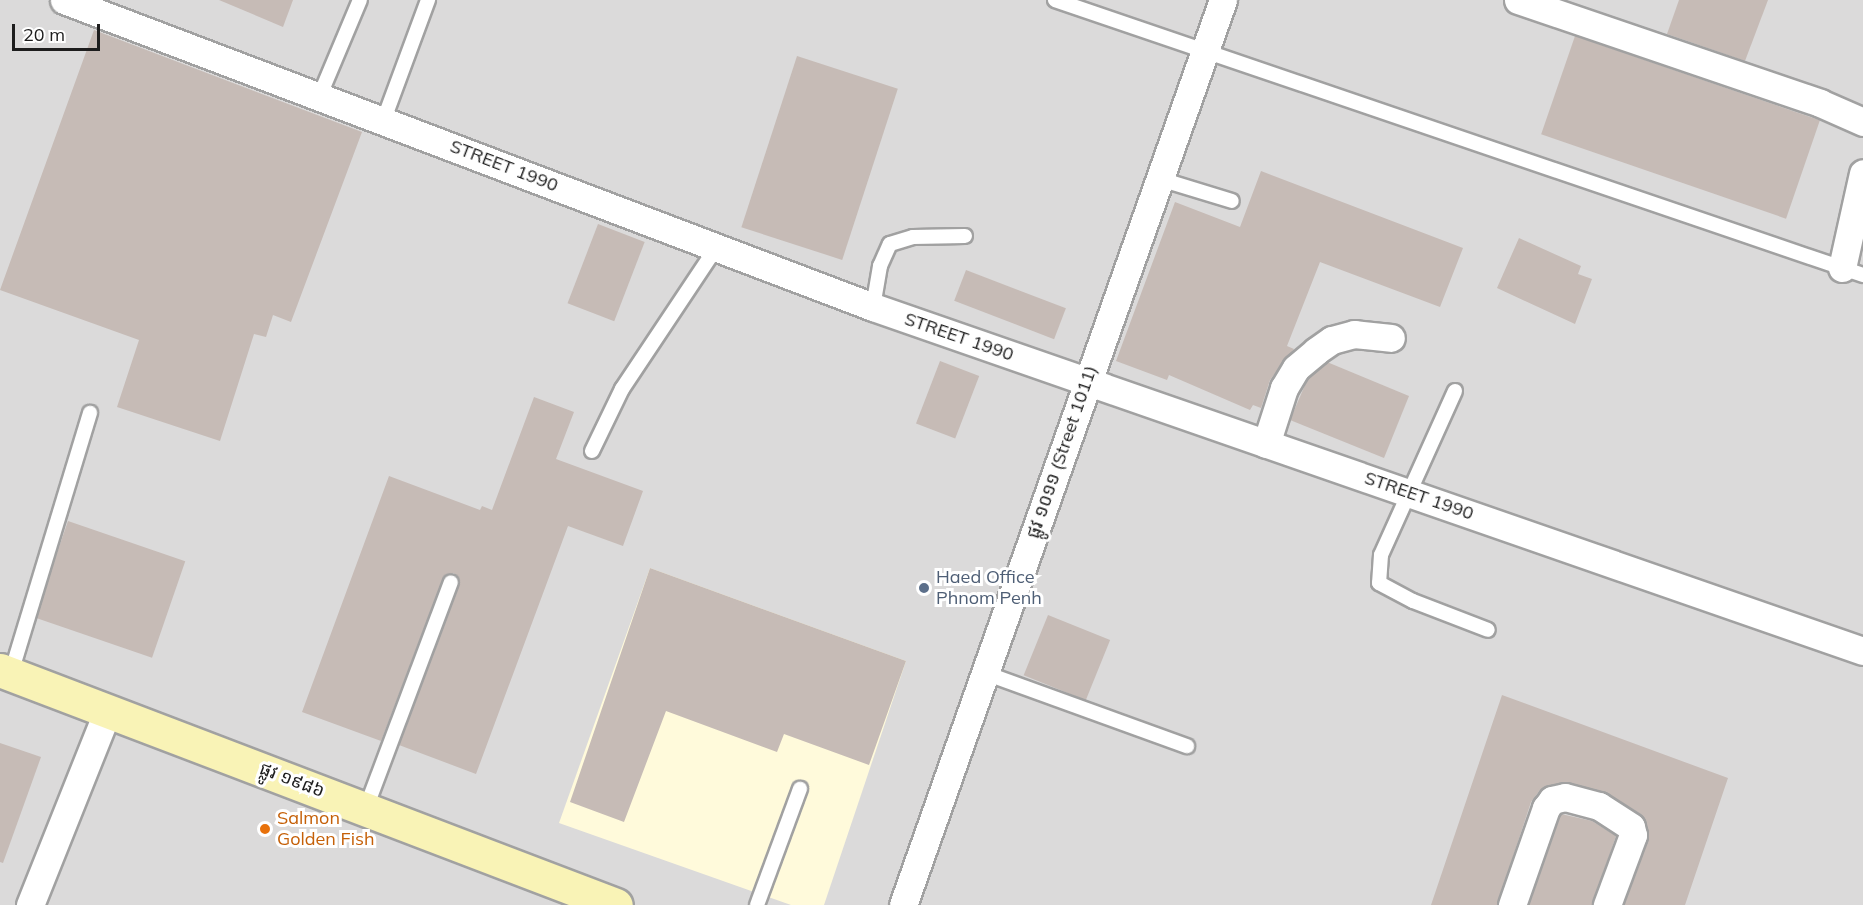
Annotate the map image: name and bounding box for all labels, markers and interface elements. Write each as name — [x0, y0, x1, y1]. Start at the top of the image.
scale bar — [15, 12, 104, 50]
text: 20 m — [23, 23, 65, 46]
street label: STREET 1990 — [447, 135, 561, 197]
street label: STREET 1990 — [902, 308, 1016, 366]
street label: ផ្លូវ ១០១១ (Street 1011) — [1022, 363, 1102, 541]
street label: STREET 1990 — [1362, 467, 1476, 525]
place label: Haed Office Phnom Penh — [936, 567, 1042, 610]
marker: Haed Office Phnom Penh — [917, 581, 931, 595]
street label: ផ្លូវ ១៩៨៦ — [257, 758, 327, 802]
place label: Salmon Golden Fish — [277, 808, 374, 850]
marker: Salmon Golden Fish — [258, 822, 272, 836]

